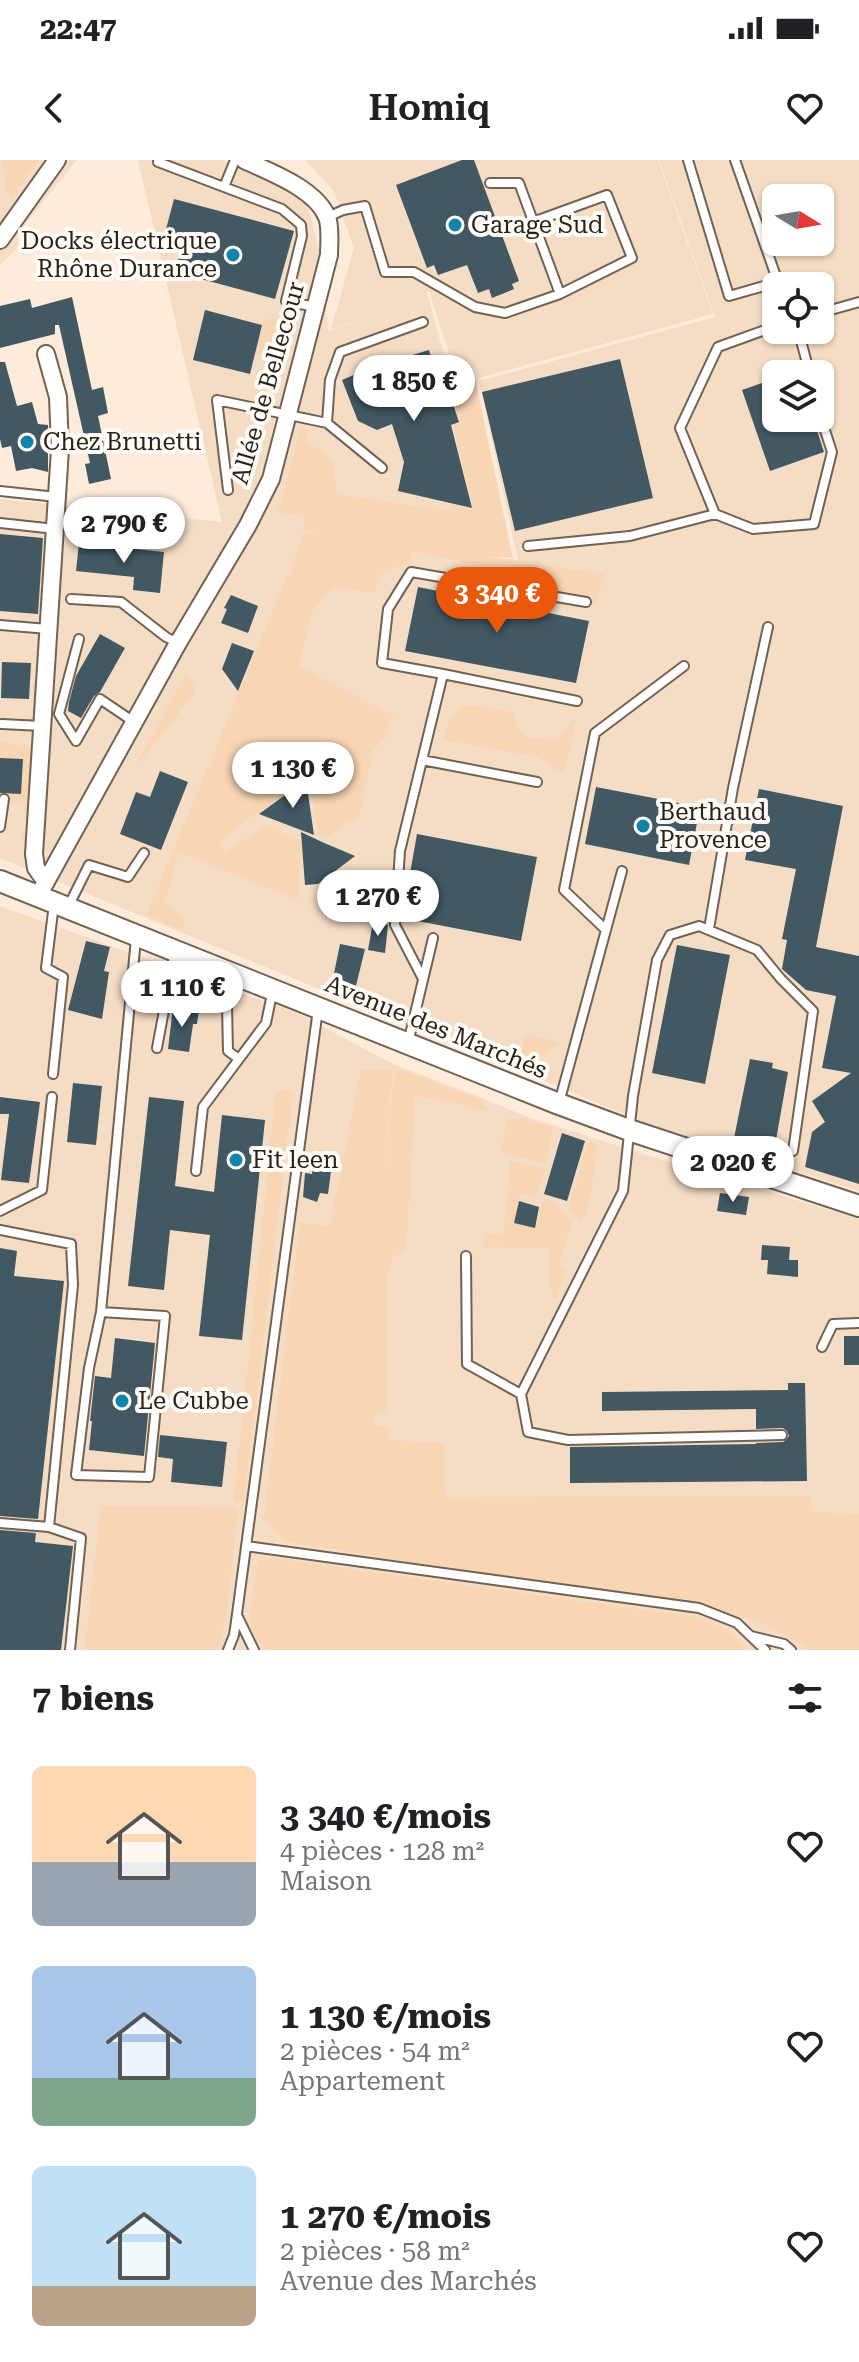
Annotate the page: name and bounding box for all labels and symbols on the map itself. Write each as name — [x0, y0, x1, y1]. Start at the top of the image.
north arrow — [762, 184, 834, 256]
place label: Garage Sud — [471, 211, 603, 239]
marker: Garage Sud — [446, 216, 464, 234]
place label: Docks électrique Rhône Durance — [21, 227, 217, 283]
marker: Docks électrique Rhône Durance — [224, 246, 242, 264]
street label: Allée de Bellecour — [226, 278, 310, 487]
pin: 1 850 € — [340, 355, 488, 423]
place label: Chez Brunetti — [43, 428, 202, 456]
marker: Chez Brunetti — [18, 433, 36, 451]
pin: 2 790 € — [50, 497, 198, 565]
pin: 3 340 € — [423, 567, 571, 635]
pin: 1 130 € — [219, 742, 367, 810]
place label: Berthaud Provence — [659, 798, 767, 854]
marker: Berthaud Provence — [634, 817, 652, 835]
pin: 1 270 € — [304, 870, 452, 938]
pin: 1 110 € — [108, 961, 256, 1029]
street label: Avenue des Marchés — [321, 970, 551, 1084]
pin: 2 020 € — [659, 1136, 807, 1204]
place label: Fit leen — [252, 1146, 338, 1174]
marker: Fit leen — [227, 1151, 245, 1169]
place label: Le Cubbe — [138, 1387, 249, 1415]
marker: Le Cubbe — [113, 1392, 131, 1410]

